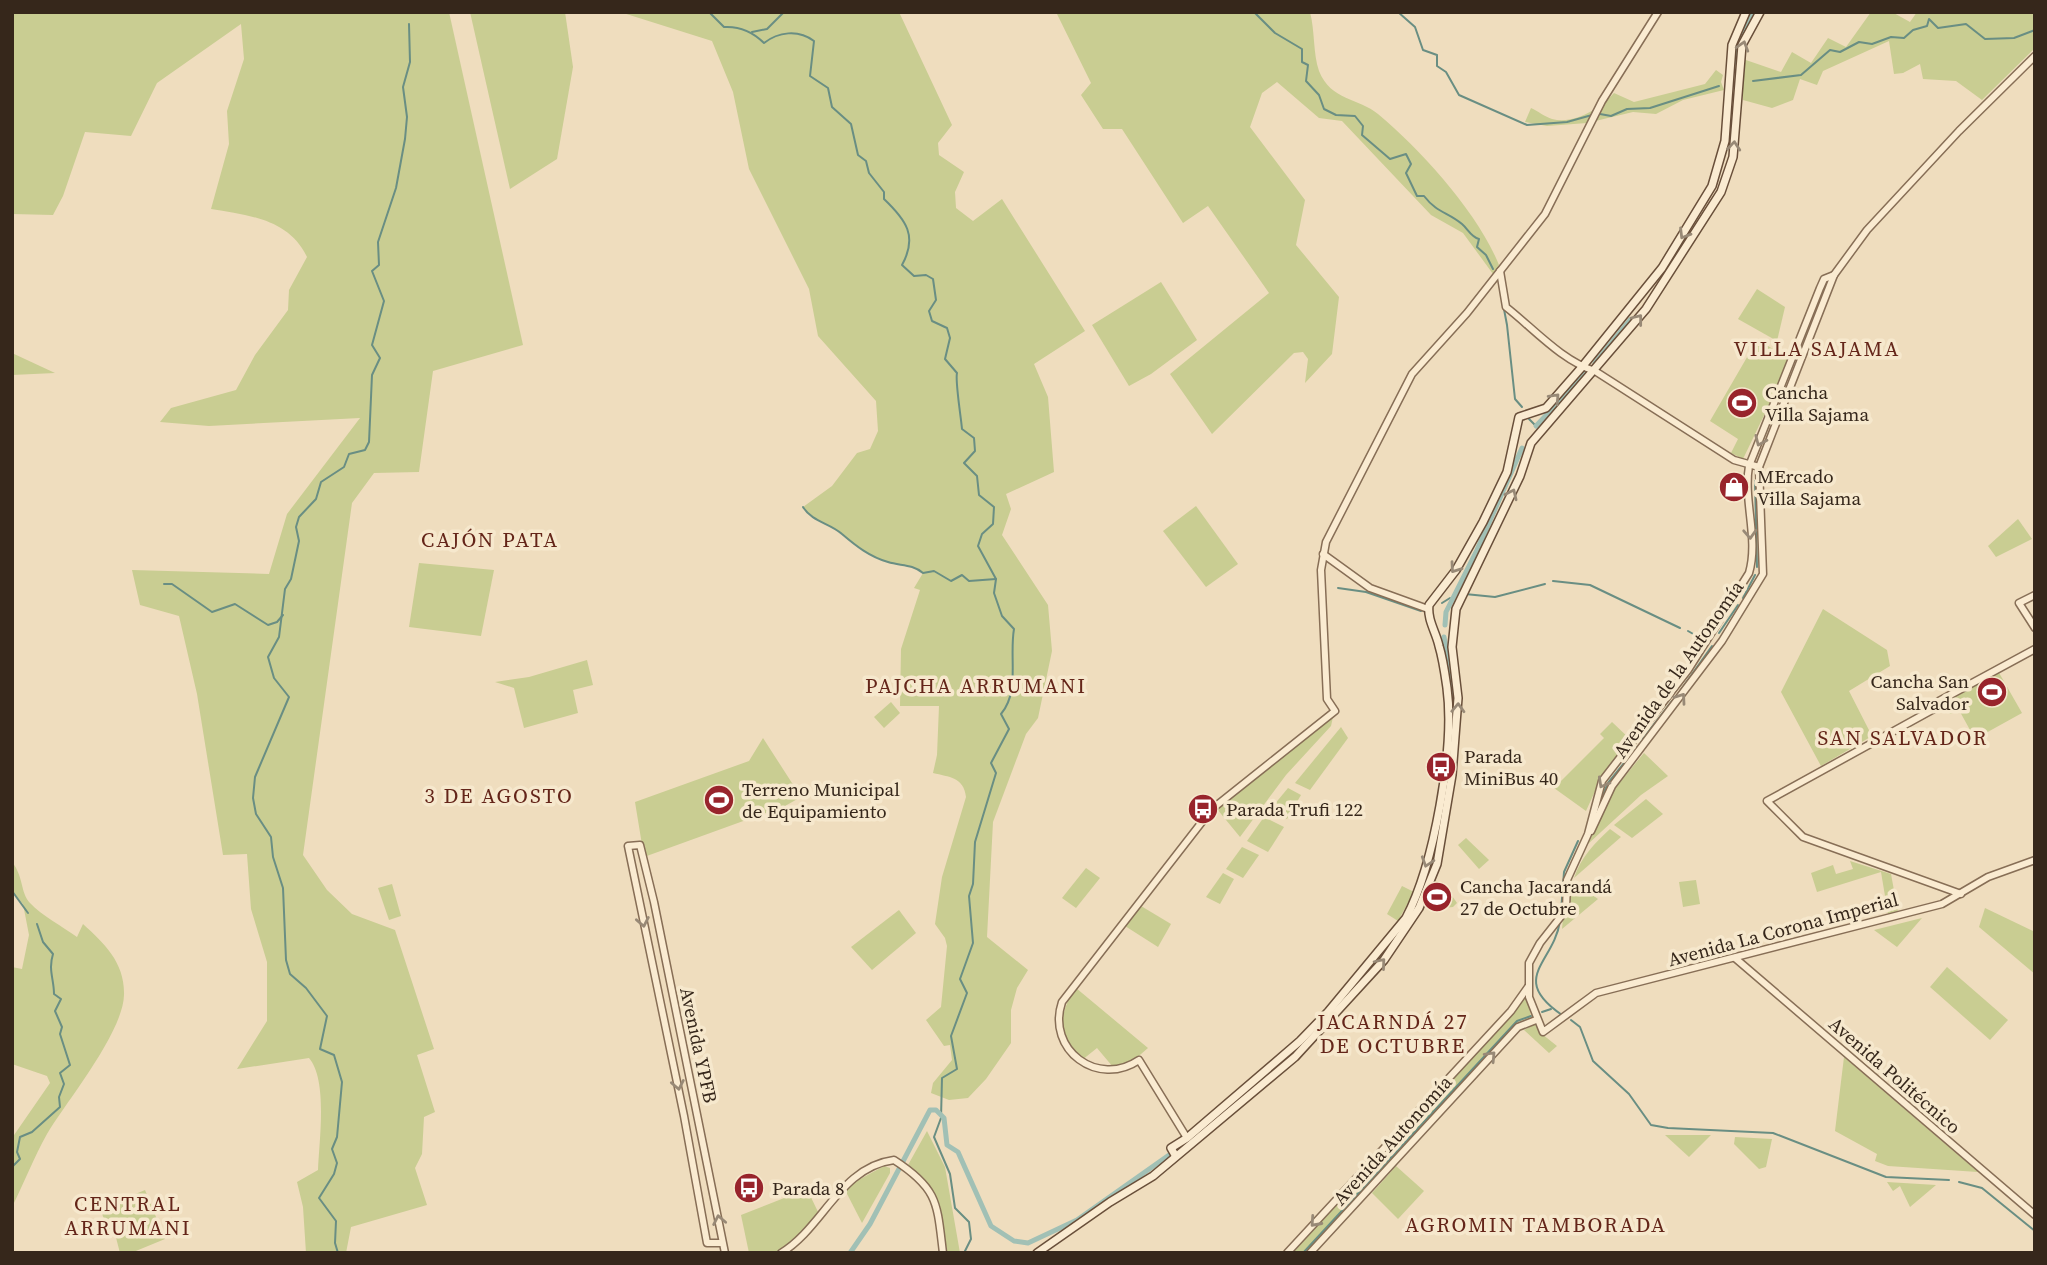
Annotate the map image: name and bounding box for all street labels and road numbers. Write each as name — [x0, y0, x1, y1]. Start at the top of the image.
street label: Avenida de la Autonomía — [1607, 575, 1749, 763]
street label: Avenida La Corona Imperial — [1665, 886, 1901, 972]
street label: Avenida YPFB — [674, 985, 724, 1105]
street label: Avenida Politécnico — [1824, 1011, 1966, 1139]
street label: Avenida Autonomía — [1327, 1069, 1458, 1211]

